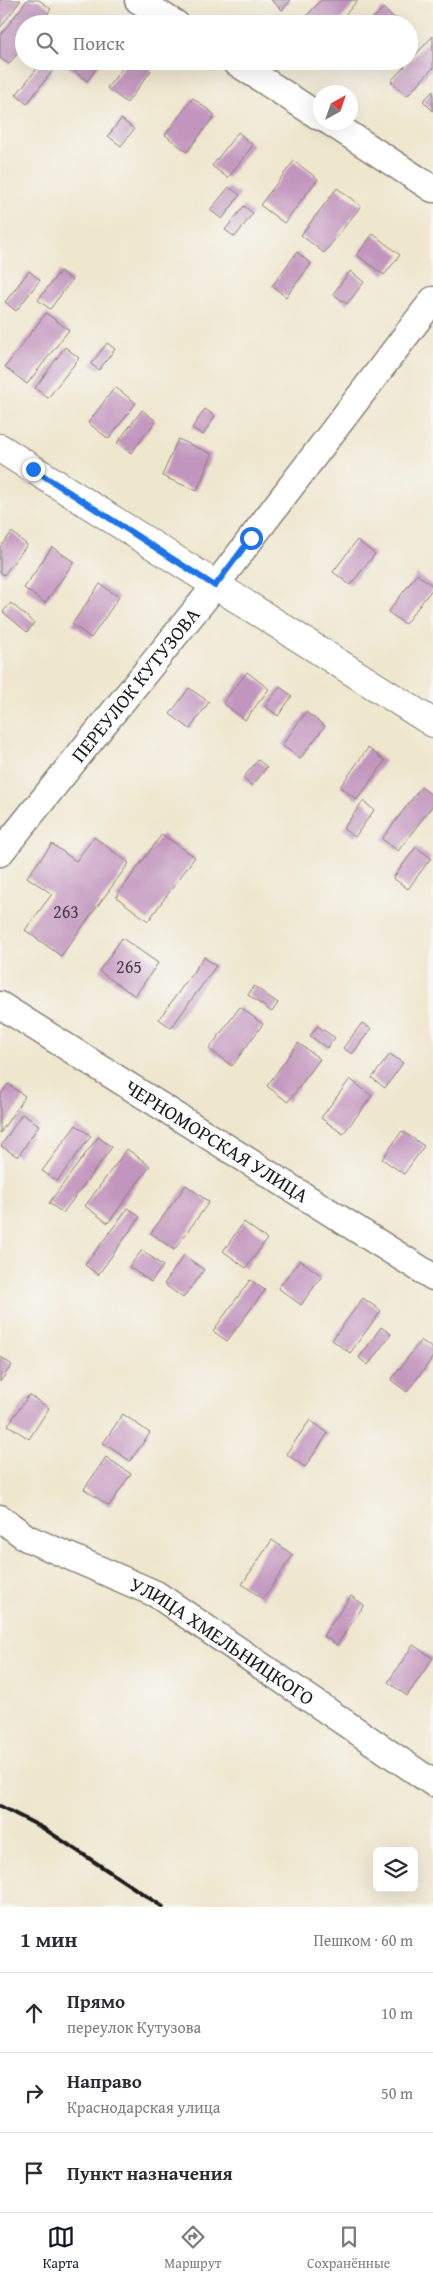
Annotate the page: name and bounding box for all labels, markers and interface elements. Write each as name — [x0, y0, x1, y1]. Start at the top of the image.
search box — [15, 15, 418, 70]
icon: search — [33, 29, 61, 57]
text: Поиск — [73, 29, 125, 57]
north arrow — [313, 85, 358, 130]
route end — [22, 458, 45, 481]
route start — [240, 527, 263, 550]
street label: ПЕРЕУЛОК КУТУЗОВА — [64, 601, 206, 768]
house number: 263 — [53, 898, 79, 925]
house number: 265 — [116, 953, 142, 980]
street label: ЧЕРНОМОРСКАЯ УЛИЦА — [120, 1072, 315, 1209]
street label: УЛИЦА ХМЕЛЬНИЦКОГО — [126, 1569, 320, 1712]
map controls — [373, 1847, 418, 1892]
button: layers — [373, 1847, 418, 1892]
text: 1 мин — [20, 1924, 77, 1955]
text: Пешком · 60 m — [313, 1928, 413, 1952]
text: Прямо — [67, 1987, 125, 2015]
icon: ahead — [20, 1999, 48, 2027]
text: 10 m — [381, 2001, 413, 2025]
text: переулок Кутузова — [67, 2015, 201, 2039]
text: Направо — [67, 2067, 142, 2095]
icon: right — [20, 2079, 48, 2107]
text: 50 m — [381, 2081, 413, 2105]
text: Краснодарская улица — [67, 2095, 220, 2119]
icon: arrive — [20, 2159, 48, 2187]
text: Пункт назначения — [67, 2159, 233, 2187]
tab: Карта — [43, 2223, 79, 2273]
tab: Маршрут — [164, 2223, 222, 2273]
tab: Сохранённые — [307, 2223, 390, 2273]

